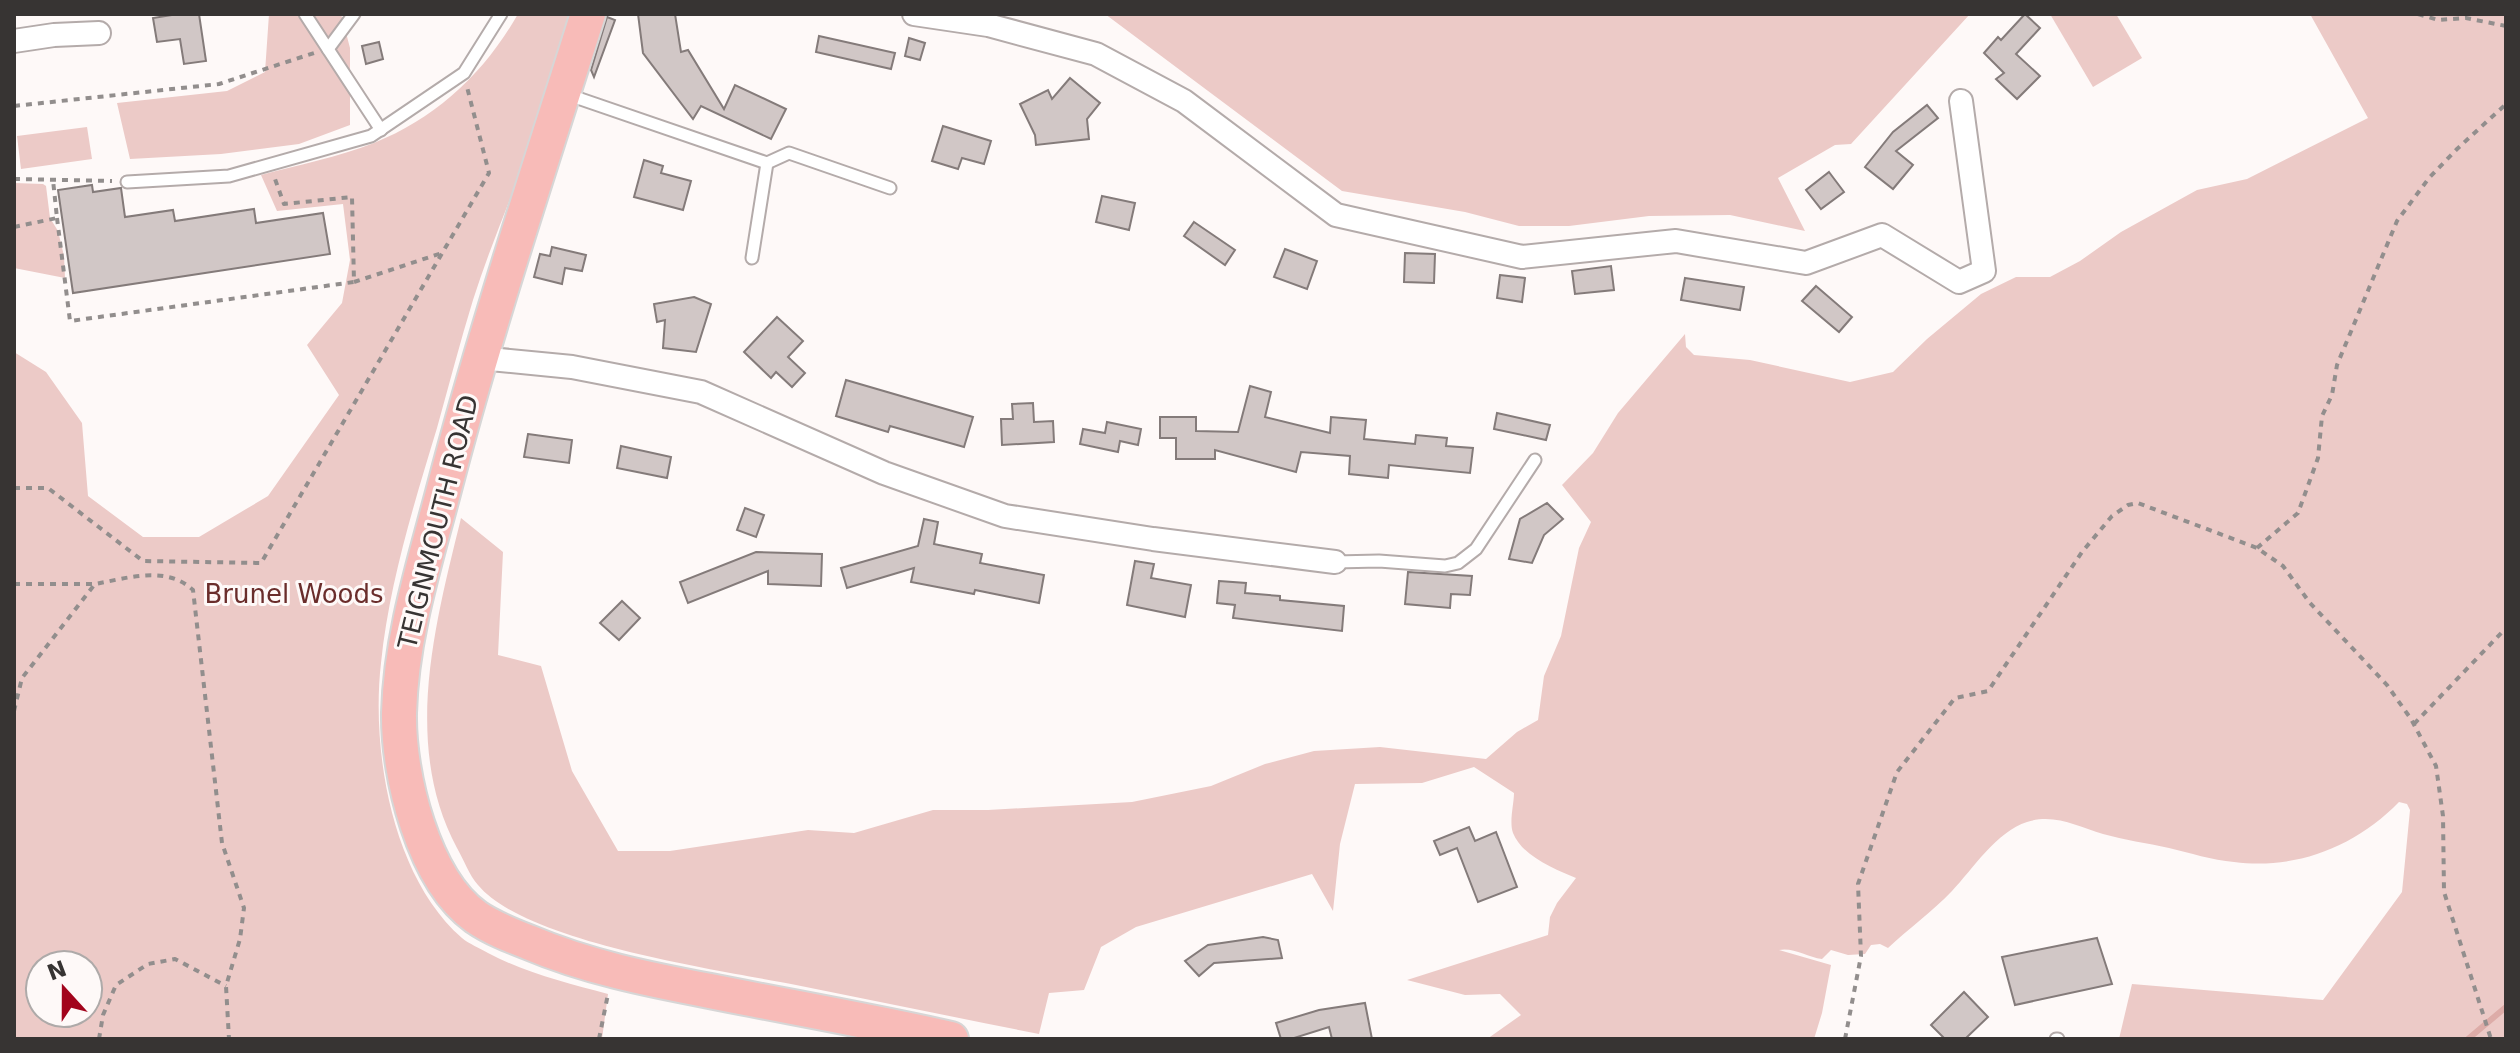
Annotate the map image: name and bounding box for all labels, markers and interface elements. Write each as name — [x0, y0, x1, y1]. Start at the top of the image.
street label: TEIGNMOUTH ROAD — [392, 392, 484, 653]
park label: Brunel Woods — [204, 579, 384, 609]
north arrow — [24, 949, 104, 1029]
text: N — [44, 956, 70, 986]

